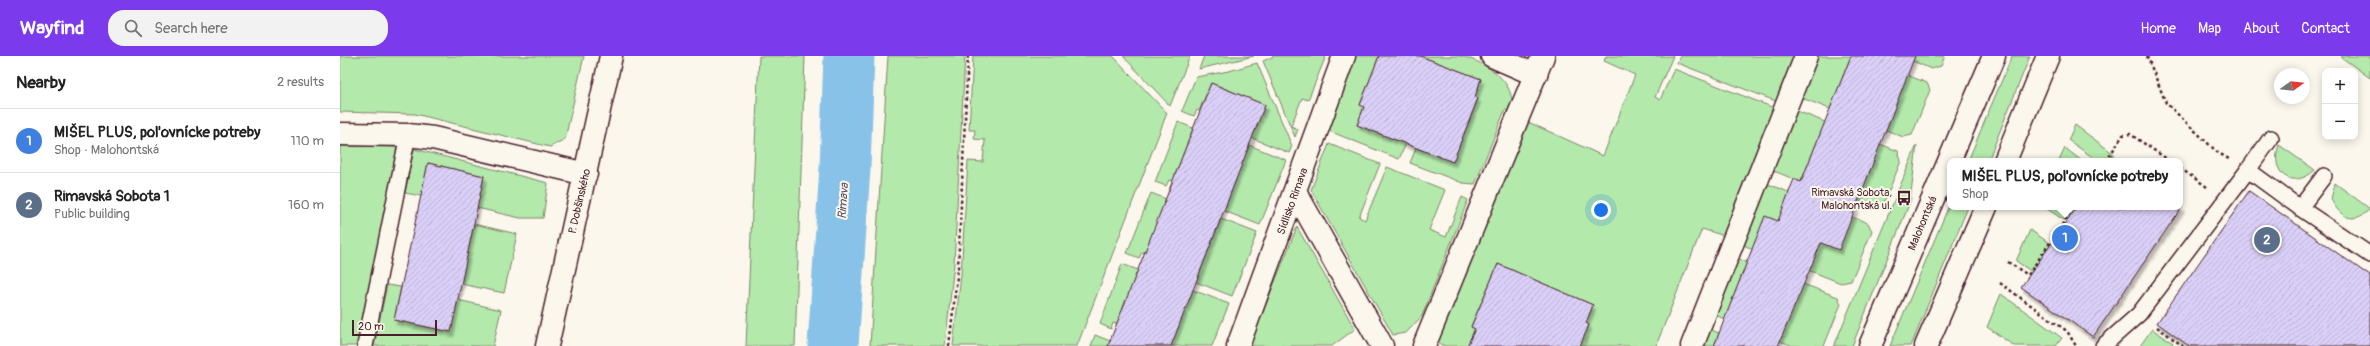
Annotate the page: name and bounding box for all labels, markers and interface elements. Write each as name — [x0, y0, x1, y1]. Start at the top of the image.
search box — [108, 10, 388, 46]
text: Wayfind — [20, 16, 84, 40]
icon: search — [122, 17, 144, 39]
text: Search here — [154, 19, 228, 38]
text: Home — [2141, 20, 2176, 37]
text: Map — [2198, 20, 2221, 37]
text: About — [2243, 20, 2279, 37]
text: Contact — [2301, 20, 2350, 37]
north arrow — [2274, 68, 2310, 104]
map controls — [2322, 68, 2358, 140]
button: + — [2322, 68, 2358, 104]
text: Nearby — [16, 72, 65, 93]
text: 2 results — [277, 74, 324, 90]
button: − — [2322, 104, 2358, 140]
text: MIŠEL PLUS, poľovnícke potreby — [54, 123, 260, 142]
text: 1 — [26, 133, 32, 149]
text: 110 m — [291, 133, 324, 149]
text: Shop · Malohontská — [54, 142, 159, 158]
popup — [1947, 158, 2183, 210]
street label: Sídlisko Rimava — [1274, 166, 1311, 236]
street label: P. Dobšinského — [566, 167, 593, 235]
text: MIŠEL PLUS, poľovnícke potreby — [1962, 167, 2168, 186]
water label: Rimava — [835, 181, 852, 220]
place label: Rimavská Sobota, Malohontská ul. — [1811, 186, 1892, 212]
text: Shop — [1962, 186, 1989, 202]
text: Rimavská Sobota 1 — [54, 187, 170, 206]
bus stop icon: Rimavská Sobota, Malohontská ul. — [1895, 189, 1913, 207]
street label: Malohontská — [1905, 194, 1940, 252]
text: 2 — [25, 197, 33, 213]
text: 160 m — [288, 197, 324, 213]
your location — [1591, 200, 1611, 220]
text: Public building — [54, 206, 130, 222]
pin: 1 — [2052, 223, 2078, 253]
pin: 2 — [2254, 225, 2280, 255]
scale bar — [352, 318, 437, 337]
text: 20 m — [358, 320, 384, 333]

